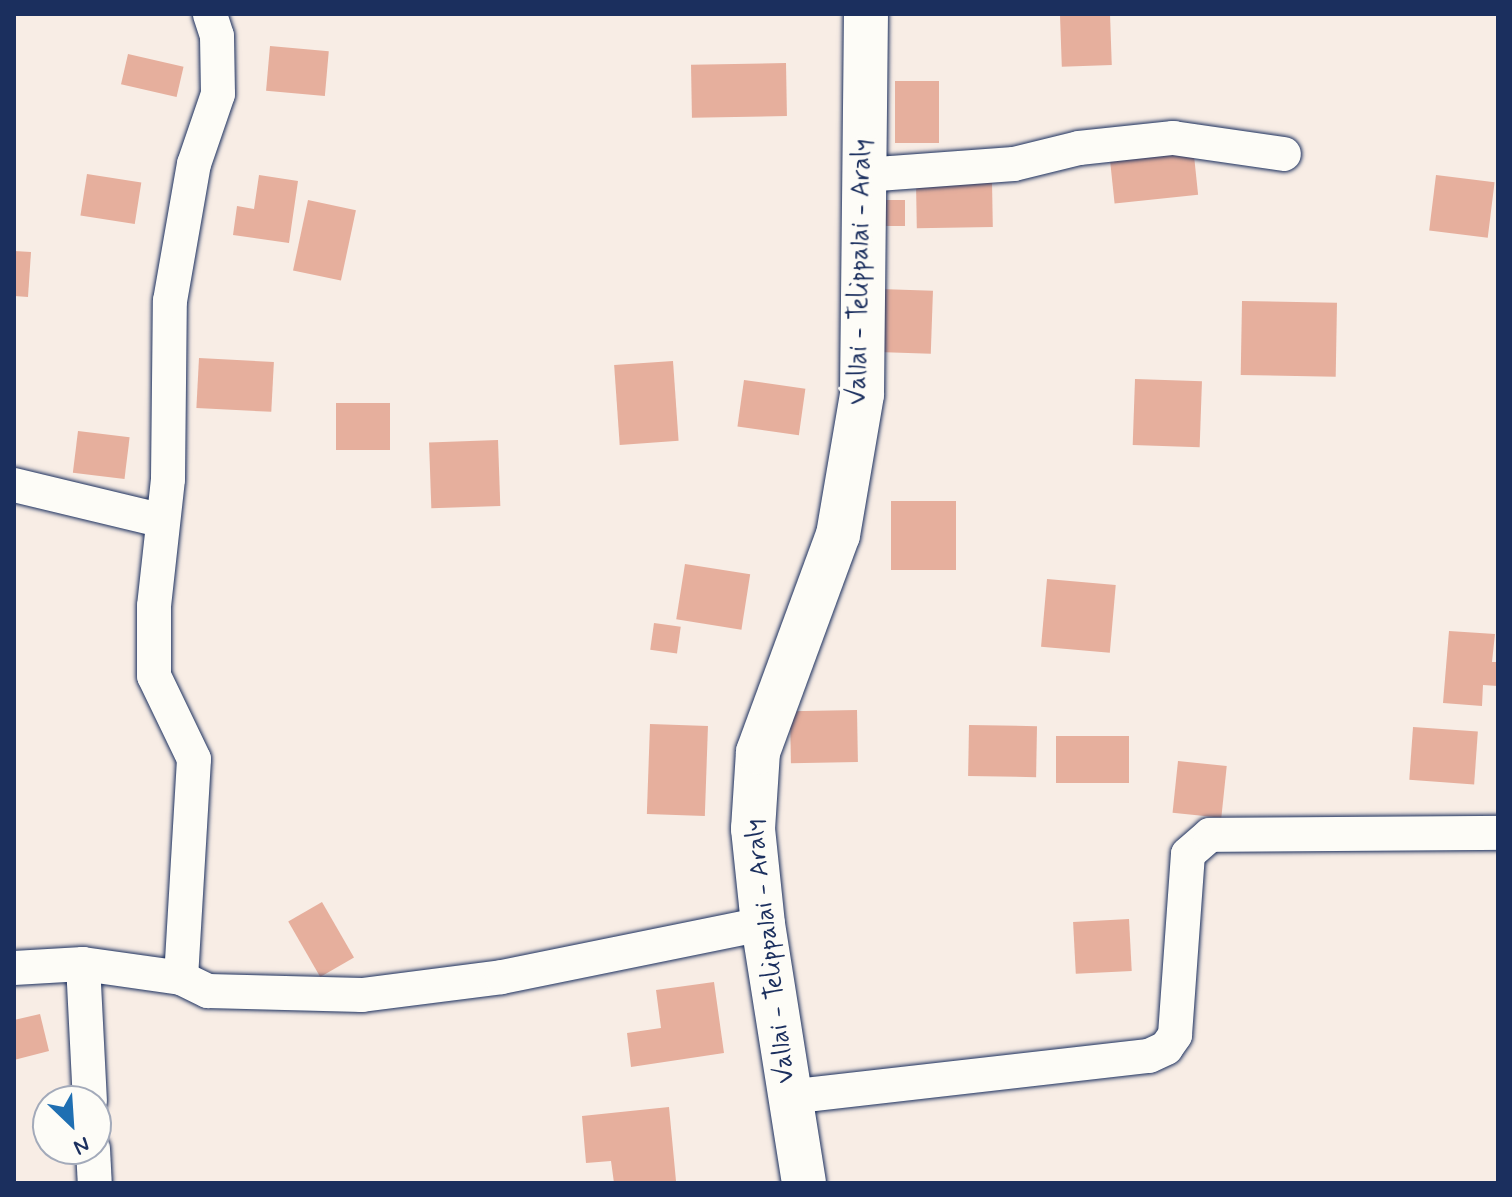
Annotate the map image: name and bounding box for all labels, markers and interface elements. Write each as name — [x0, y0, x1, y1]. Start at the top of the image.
street label: Vallai - Telippalai - Araly — [843, 139, 879, 405]
street label: Vallai - Telippalai - Araly — [739, 817, 803, 1085]
north arrow — [32, 1085, 112, 1165]
text: N — [69, 1129, 94, 1161]

